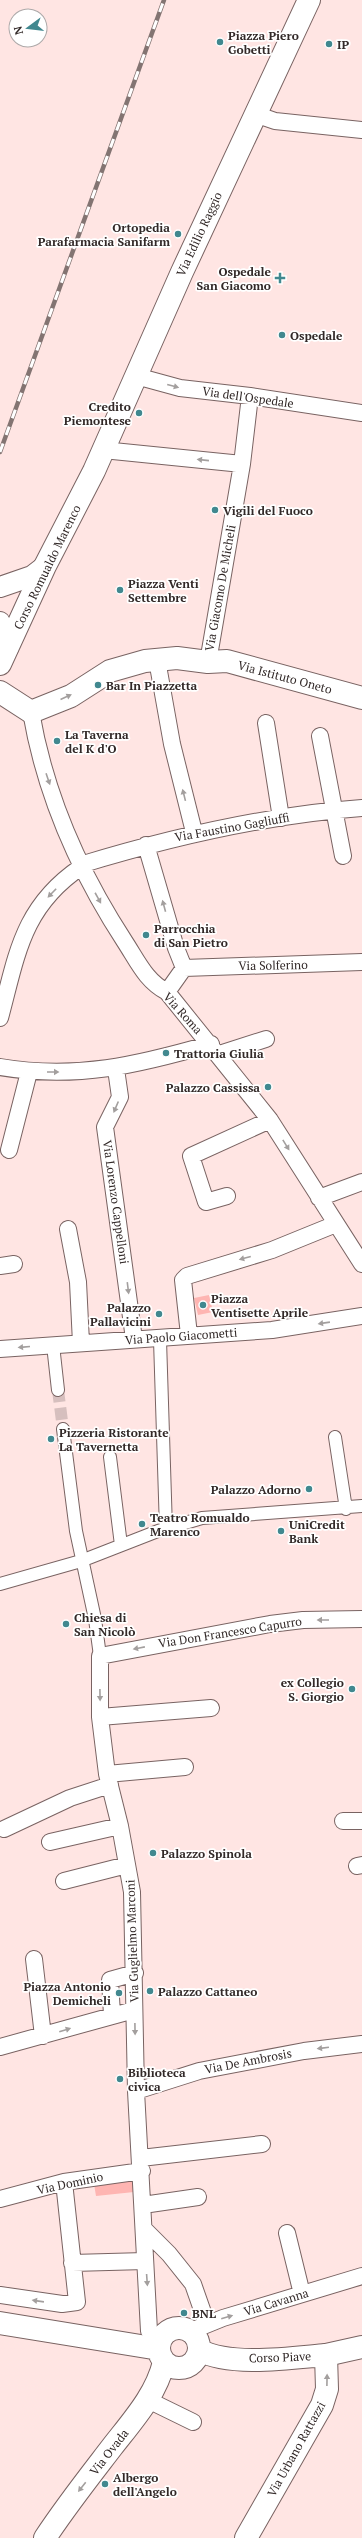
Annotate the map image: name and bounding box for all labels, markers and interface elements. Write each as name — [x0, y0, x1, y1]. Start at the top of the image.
north arrow — [8, 8, 48, 48]
text: N — [10, 24, 26, 36]
place label: Piazza Piero Gobetti — [228, 28, 299, 57]
marker: Piazza Piero Gobetti — [215, 37, 225, 47]
place label: IP — [337, 37, 349, 52]
marker: IP — [324, 39, 334, 49]
street label: Via Edilio Raggio — [173, 189, 225, 279]
place label: Ortopedia Parafarmacia Sanifarm — [38, 220, 170, 249]
marker: Ortopedia Parafarmacia Sanifarm — [173, 229, 183, 239]
place label: Ospedale San Giacomo — [197, 264, 272, 293]
marker: Ospedale San Giacomo — [274, 272, 286, 284]
place label: Ospedale — [290, 328, 343, 343]
marker: Ospedale — [277, 330, 287, 340]
one-way arrow — [168, 383, 180, 389]
street label: Via dell'Ospedale — [201, 383, 295, 411]
place label: Credito Piemontese — [64, 399, 132, 428]
marker: Credito Piemontese — [134, 408, 144, 418]
one-way arrow — [197, 457, 209, 463]
street label: Corso Romualdo Marenco — [10, 502, 84, 632]
place label: Vigili del Fuoco — [223, 503, 313, 518]
marker: Vigili del Fuoco — [210, 505, 220, 515]
street label: Via Giacomo De Micheli — [201, 523, 239, 652]
place label: Piazza Venti Settembre — [128, 576, 199, 605]
marker: Piazza Venti Settembre — [115, 585, 125, 595]
street label: Via Istituto Oneto — [236, 657, 334, 697]
place label: Bar In Piazzetta — [106, 678, 198, 693]
marker: Bar In Piazzetta — [93, 680, 103, 690]
one-way arrow — [61, 694, 72, 700]
place label: La Taverna del K d'O — [65, 727, 129, 756]
marker: La Taverna del K d'O — [52, 736, 62, 746]
one-way arrow — [45, 773, 51, 785]
one-way arrow — [181, 788, 187, 800]
street label: Via Faustino Gagliuffi — [173, 810, 291, 844]
one-way arrow — [47, 888, 57, 898]
one-way arrow — [95, 893, 102, 904]
one-way arrow — [161, 900, 167, 912]
place label: Parrocchia di San Pietro — [154, 921, 228, 950]
marker: Parrocchia di San Pietro — [141, 930, 151, 940]
street label: Via Solferino — [238, 957, 308, 973]
street label: Via Roma — [160, 989, 206, 1037]
place label: Trattoria Giulia — [174, 1046, 264, 1061]
marker: Trattoria Giulia — [161, 1048, 171, 1058]
one-way arrow — [47, 1069, 60, 1075]
place label: Palazzo Cassissa — [166, 1080, 260, 1095]
marker: Palazzo Cassissa — [263, 1082, 273, 1092]
one-way arrow — [113, 1101, 119, 1112]
street label: Via Lorenzo Cappelloni — [100, 1139, 132, 1265]
one-way arrow — [282, 1139, 289, 1151]
one-way arrow — [239, 1255, 251, 1261]
one-way arrow — [125, 1282, 131, 1294]
place label: Piazza Ventisette Aprile — [211, 1291, 309, 1320]
place label: Palazzo Pallavicini — [90, 1300, 151, 1329]
marker: Piazza Ventisette Aprile — [198, 1300, 208, 1310]
marker: Palazzo Pallavicini — [154, 1309, 164, 1319]
one-way arrow — [318, 1320, 330, 1326]
street label: Via Paolo Giacometti — [124, 1325, 238, 1347]
one-way arrow — [18, 1344, 30, 1351]
place label: Pizzeria Ristorante La Tavernetta — [59, 1425, 169, 1454]
marker: Pizzeria Ristorante La Tavernetta — [46, 1434, 56, 1444]
place label: Palazzo Adorno — [211, 1482, 301, 1497]
marker: Palazzo Adorno — [304, 1484, 314, 1494]
place label: Teatro Romualdo Marenco — [150, 1510, 250, 1539]
place label: UniCredit Bank — [289, 1517, 345, 1546]
marker: Teatro Romualdo Marenco — [137, 1519, 147, 1529]
marker: UniCredit Bank — [276, 1526, 286, 1536]
place label: Chiesa di San Nicolò — [74, 1610, 135, 1639]
street label: Via Don Francesco Capurro — [157, 1613, 303, 1651]
one-way arrow — [316, 1617, 329, 1623]
marker: Chiesa di San Nicolò — [61, 1619, 71, 1629]
one-way arrow — [133, 1645, 146, 1651]
place label: ex Collegio S. Giorgio — [281, 1675, 344, 1704]
marker: ex Collegio S. Giorgio — [347, 1684, 357, 1694]
one-way arrow — [97, 1689, 103, 1702]
place label: Palazzo Spinola — [161, 1846, 252, 1861]
marker: Palazzo Spinola — [148, 1848, 158, 1858]
street label: Via Guglielmo Marconi — [122, 1879, 142, 2003]
place label: Piazza Antonio Demicheli — [23, 1979, 111, 2008]
place label: Palazzo Cattaneo — [158, 1984, 257, 1999]
marker: Palazzo Cattaneo — [145, 1986, 155, 1996]
marker: Piazza Antonio Demicheli — [114, 1988, 124, 1998]
one-way arrow — [132, 2023, 138, 2036]
one-way arrow — [59, 2026, 71, 2032]
street label: Via De Ambrosis — [203, 2045, 293, 2077]
one-way arrow — [317, 2045, 329, 2052]
place label: Biblioteca civica — [128, 2065, 186, 2094]
marker: Biblioteca civica — [115, 2074, 125, 2084]
street label: Via Dominio — [36, 2169, 105, 2197]
one-way arrow — [143, 2274, 150, 2286]
street label: Via Cavanna — [242, 2285, 310, 2319]
one-way arrow — [32, 2298, 44, 2304]
place label: BNL — [192, 2306, 216, 2321]
marker: BNL — [179, 2308, 189, 2318]
one-way arrow — [221, 2314, 233, 2320]
street label: Corso Piave — [249, 2348, 311, 2366]
one-way arrow — [324, 2373, 330, 2386]
street label: Via Urbano Rattazzi — [264, 2398, 329, 2499]
street label: Via Ovada — [86, 2426, 132, 2478]
place label: Albergo dell'Angelo — [113, 2470, 177, 2499]
marker: Albergo dell'Angelo — [100, 2479, 110, 2489]
one-way arrow — [77, 2481, 86, 2492]

